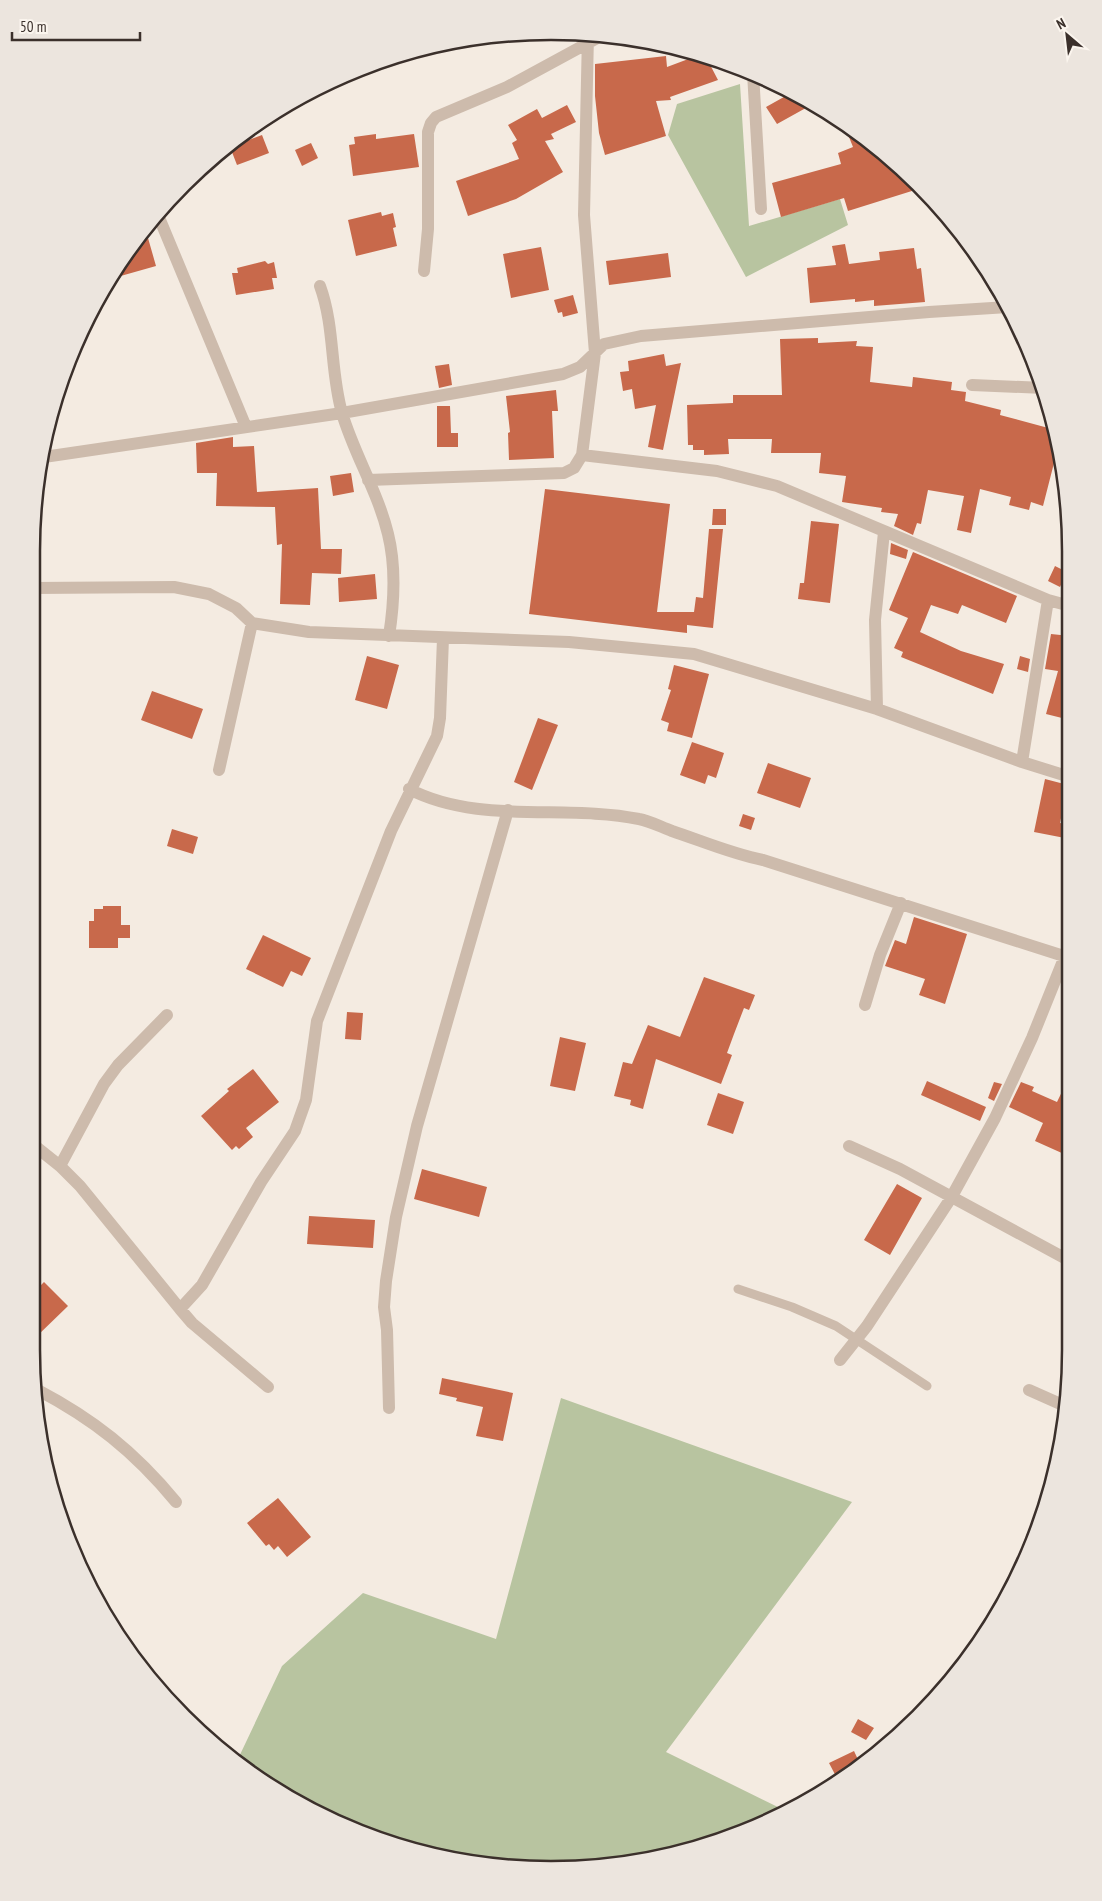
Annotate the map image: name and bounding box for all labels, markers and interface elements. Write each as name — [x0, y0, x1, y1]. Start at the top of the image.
scale bar — [12, 10, 140, 42]
north arrow — [1042, 10, 1092, 60]
text: N — [1053, 14, 1068, 33]
text: 50 m — [20, 17, 46, 36]

